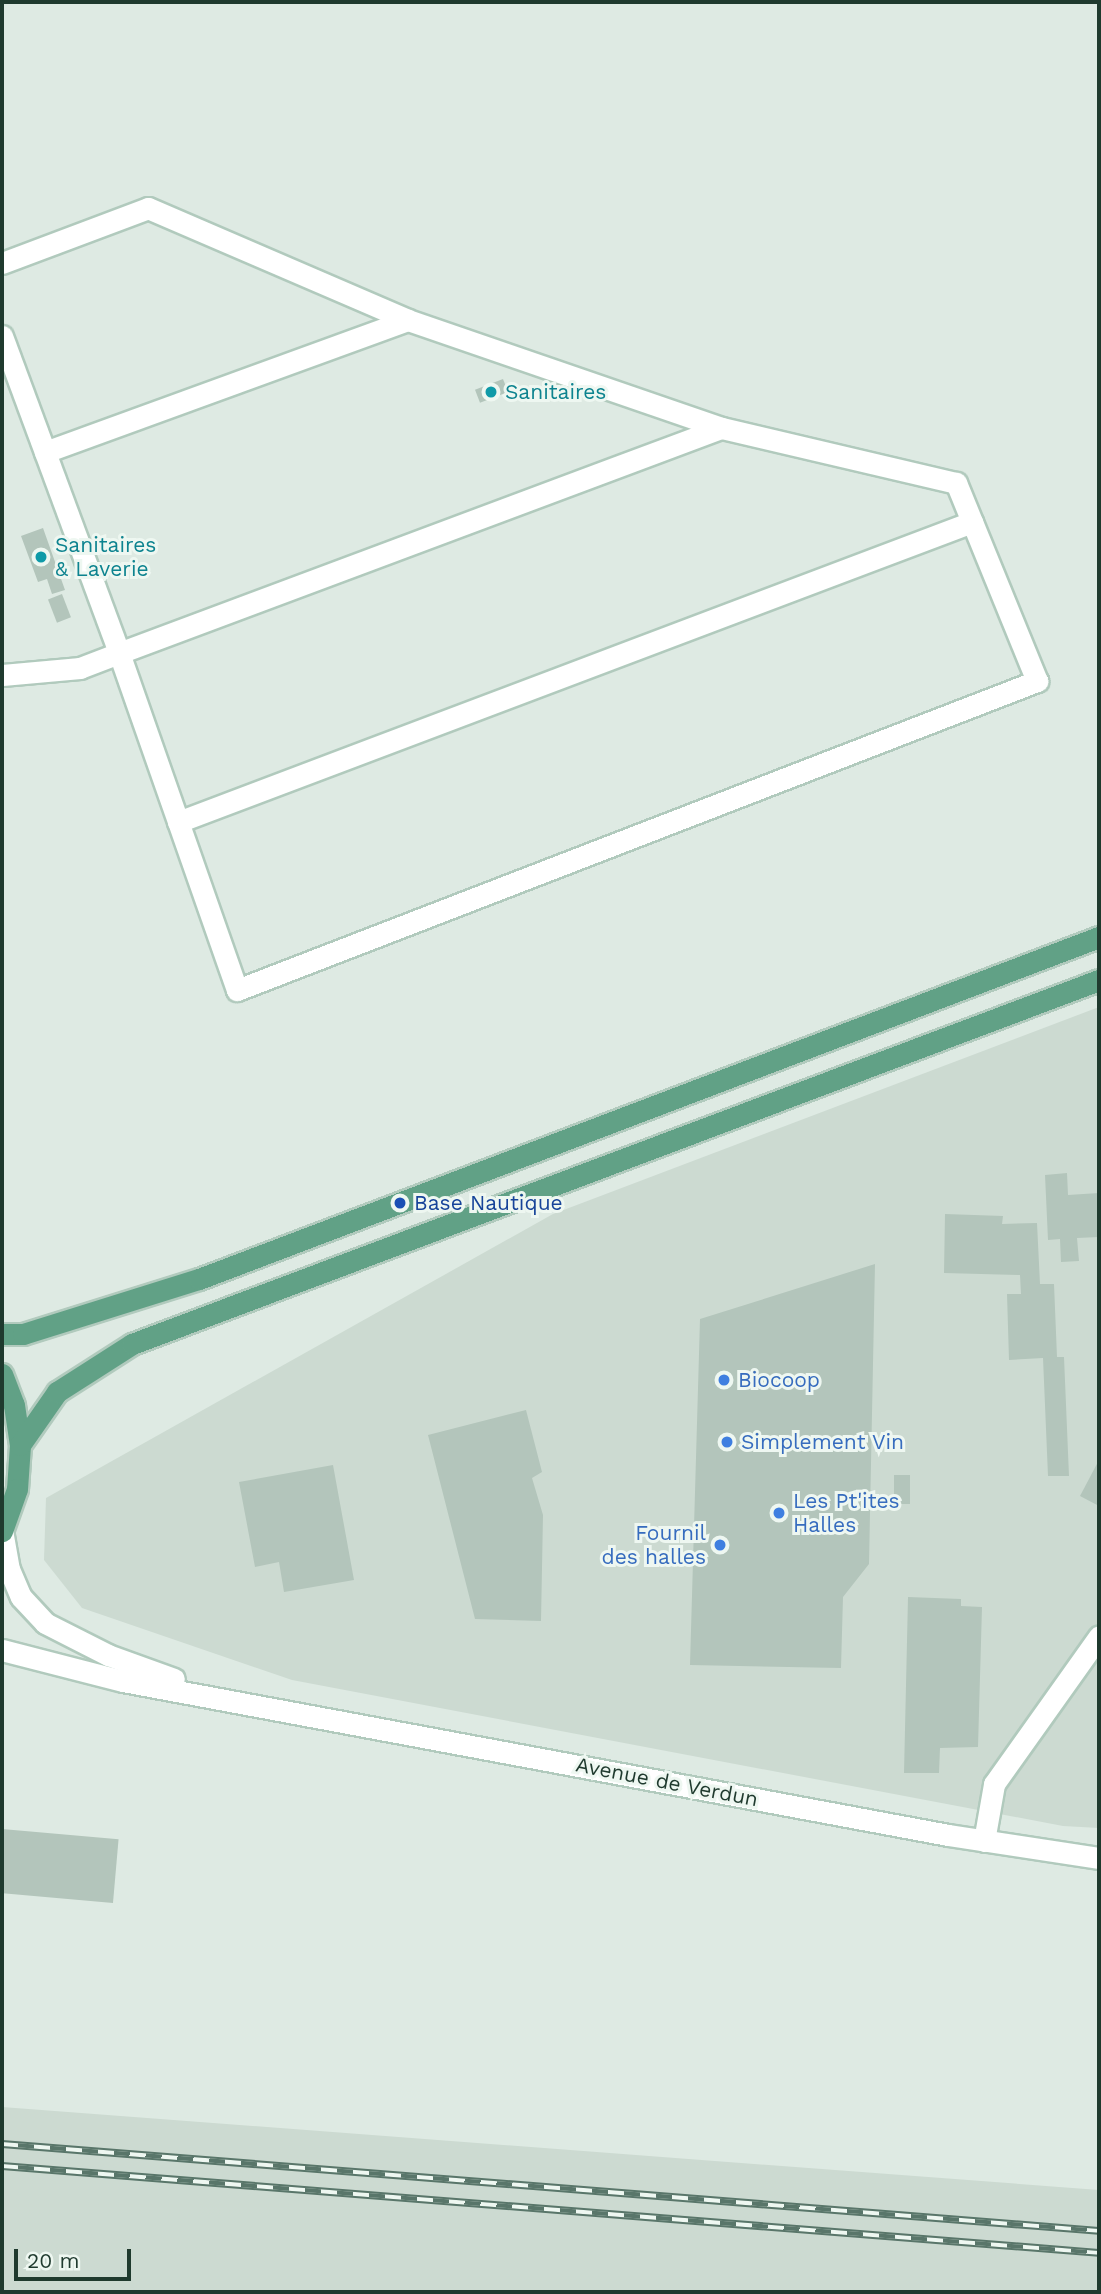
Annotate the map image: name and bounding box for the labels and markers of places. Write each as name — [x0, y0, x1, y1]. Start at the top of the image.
place label: Sanitaires — [505, 379, 606, 405]
marker: Sanitaires — [483, 384, 499, 400]
place label: Sanitaires & Laverie — [55, 532, 156, 582]
marker: Sanitaires & Laverie — [33, 549, 49, 565]
place label: Base Nautique — [414, 1190, 563, 1216]
marker: Base Nautique — [392, 1195, 408, 1211]
place label: Biocoop — [738, 1367, 820, 1393]
marker: Biocoop — [716, 1372, 732, 1388]
place label: Simplement Vin — [741, 1429, 905, 1455]
marker: Simplement Vin — [719, 1434, 735, 1450]
place label: Les Pt'ites Halles — [793, 1488, 900, 1538]
marker: Les Pt'ites Halles — [771, 1505, 787, 1521]
place label: Fournil des halles — [602, 1520, 706, 1570]
marker: Fournil des halles — [712, 1537, 728, 1553]

